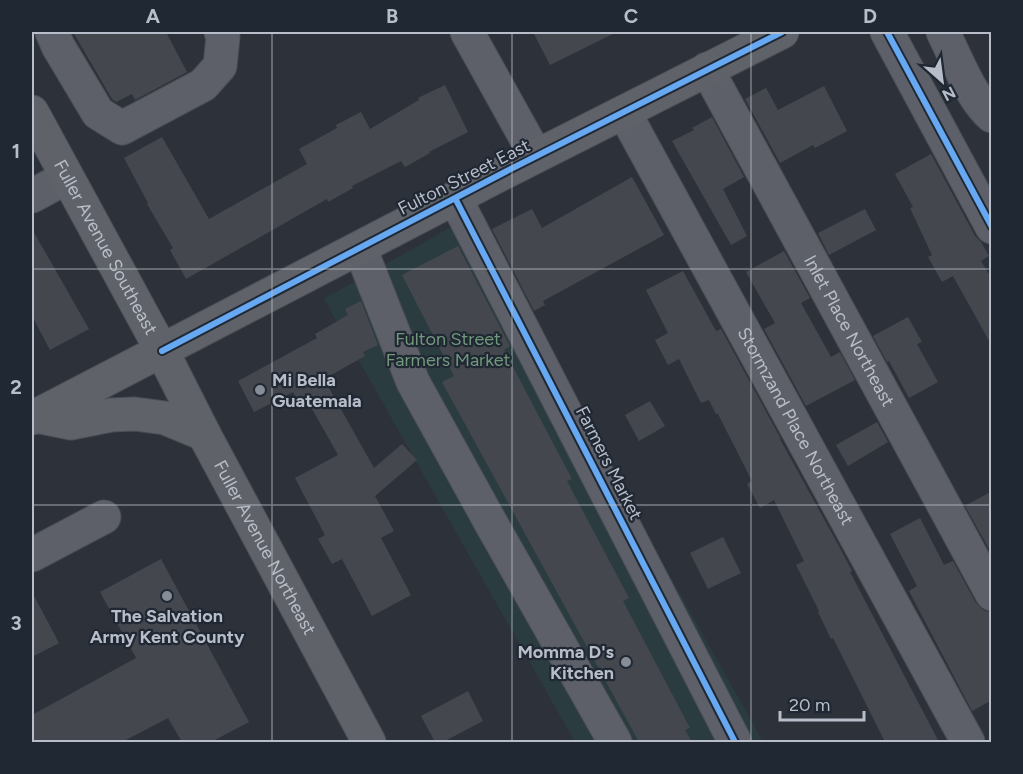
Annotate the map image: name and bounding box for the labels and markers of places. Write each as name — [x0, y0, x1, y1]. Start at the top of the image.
place label: Mi Bella Guatemala — [272, 369, 362, 412]
marker: Mi Bella Guatemala — [253, 383, 267, 397]
marker: The Salvation Army Kent County — [160, 589, 174, 603]
place label: The Salvation Army Kent County — [90, 605, 245, 648]
place label: Momma D's Kitchen — [517, 641, 615, 684]
marker: Momma D's Kitchen — [619, 655, 633, 669]

